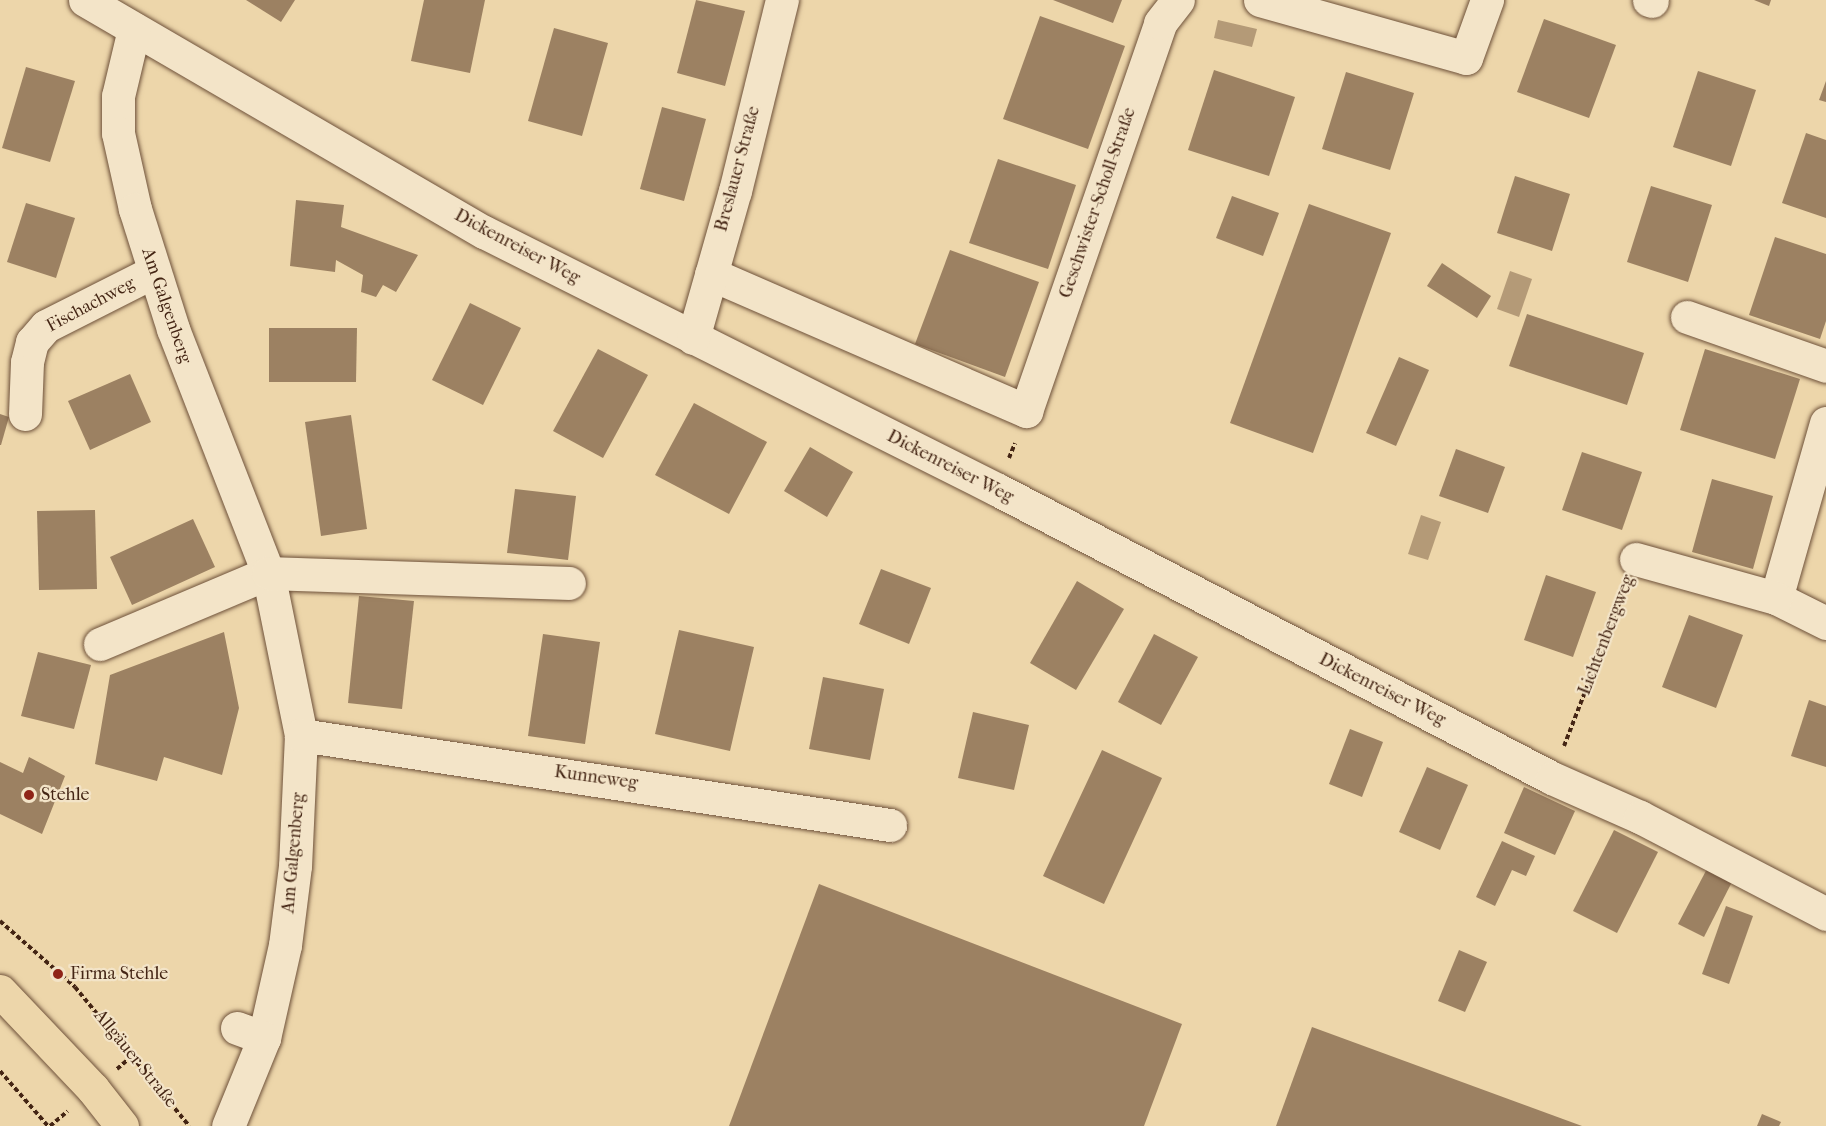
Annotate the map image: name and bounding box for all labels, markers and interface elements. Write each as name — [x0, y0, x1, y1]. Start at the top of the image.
street label: Breslauer Straße — [711, 104, 765, 234]
street label: Geschwister-Scholl-Straße — [1055, 105, 1141, 301]
street label: Dickenreiser Weg — [451, 205, 583, 289]
street label: Am Galgenberg — [136, 245, 196, 367]
street label: Fischachweg — [43, 273, 139, 337]
street label: Dickenreiser Weg — [883, 426, 1017, 508]
street label: Lichtenbergweg — [1574, 572, 1640, 698]
street label: Dickenreiser Weg — [1315, 649, 1449, 731]
street label: Kunneweg — [553, 761, 639, 795]
place label: Stehle — [41, 784, 89, 806]
marker: Stehle — [22, 788, 36, 802]
street label: Am Galgenberg — [278, 792, 310, 914]
place label: Firma Stehle — [70, 963, 168, 985]
marker: Firma Stehle — [51, 967, 65, 981]
street label: Allgäuer Straße — [89, 1005, 181, 1113]

